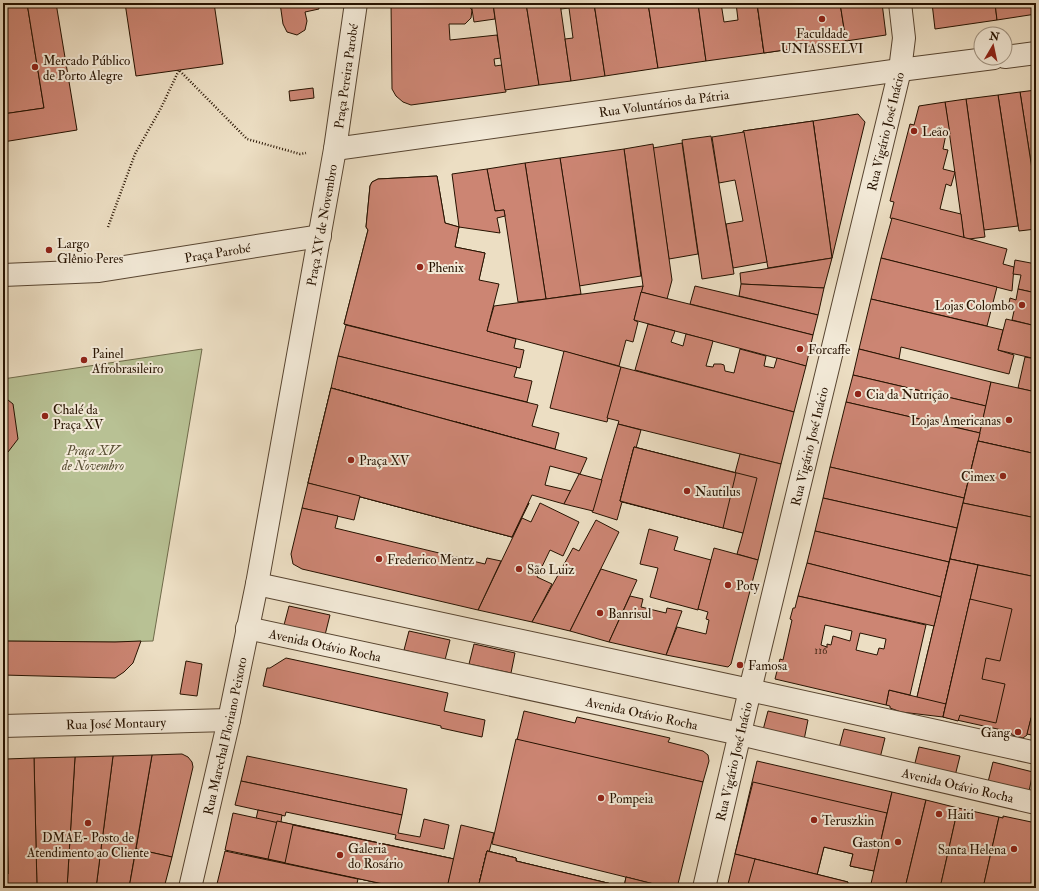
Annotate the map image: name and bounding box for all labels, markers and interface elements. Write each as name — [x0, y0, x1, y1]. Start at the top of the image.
marker: Faculdade UNIASSELVI — [817, 14, 827, 24]
street label: Praça Pereira Parobé — [331, 22, 362, 130]
place label: Faculdade UNIASSELVI — [781, 26, 863, 57]
north arrow — [973, 26, 1013, 66]
text: N — [988, 29, 1001, 44]
place label: Mercado Público de Porto Alegre — [43, 53, 130, 84]
marker: Mercado Público de Porto Alegre — [30, 62, 40, 72]
street label: Rua Vigário José Inácio — [864, 71, 908, 193]
street label: Rua Voluntários da Pátria — [598, 87, 731, 121]
place label: Leão — [922, 124, 948, 140]
marker: Leão — [909, 126, 919, 136]
street label: Praça XV de Novembro — [304, 163, 341, 287]
place label: Largo Glênio Peres — [57, 236, 124, 267]
street label: Praça Parobé — [183, 240, 252, 266]
marker: Largo Glênio Peres — [44, 245, 54, 255]
place label: Phenix — [428, 260, 464, 276]
marker: Phenix — [415, 262, 425, 272]
place label: Lojas Colombo — [935, 298, 1014, 314]
marker: Lojas Colombo — [1017, 300, 1027, 310]
place label: Forcaffe — [808, 342, 851, 358]
marker: Forcaffe — [795, 344, 805, 354]
place label: Painel Afrobrasileiro — [91, 346, 163, 377]
marker: Painel Afrobrasileiro — [79, 355, 89, 365]
street label: Rua Vigário José Inácio — [788, 385, 832, 508]
place label: Cia da Nutrição — [866, 387, 949, 403]
marker: Cia da Nutrição — [853, 389, 863, 399]
place label: Chalé da Praça XV — [53, 402, 104, 433]
marker: Chalé da Praça XV — [40, 411, 50, 421]
place label: Lojas Americanas — [911, 413, 1002, 429]
marker: Lojas Americanas — [1004, 415, 1014, 425]
park label: Praça XV de Novembro — [61, 443, 124, 474]
place label: Praça XV — [359, 453, 410, 469]
marker: Praça XV — [346, 455, 356, 465]
place label: Cimex — [961, 469, 995, 485]
marker: Cimex — [998, 471, 1008, 481]
place label: Nautilus — [695, 484, 741, 500]
marker: Nautilus — [682, 486, 692, 496]
place label: Frederico Mentz — [387, 552, 475, 568]
marker: Frederico Mentz — [374, 554, 384, 564]
place label: São Luiz — [527, 562, 575, 578]
marker: São Luiz — [514, 564, 524, 574]
place label: Poty — [736, 578, 760, 595]
marker: Poty — [723, 580, 733, 590]
place label: Banrisul — [608, 606, 652, 622]
marker: Banrisul — [595, 608, 605, 618]
street label: Avenida Otávio Rocha — [266, 626, 383, 666]
house number: 116 — [814, 644, 829, 657]
street label: Rua Marechal Floriano Peixoto — [200, 656, 251, 817]
place label: Famosa — [748, 658, 788, 674]
marker: Famosa — [735, 660, 745, 670]
street label: Avenida Otávio Rocha — [583, 694, 700, 734]
street label: Rua Vigário José Inácio — [713, 700, 756, 823]
street label: Rua José Montaury — [66, 715, 167, 733]
place label: Gang — [981, 725, 1011, 741]
marker: Gang — [1013, 727, 1023, 737]
street label: Avenida Otávio Rocha — [899, 765, 1016, 807]
place label: Pompeia — [609, 791, 654, 808]
marker: Pompeia — [596, 793, 606, 803]
place label: Haiti — [947, 807, 975, 823]
marker: Haiti — [934, 809, 944, 819]
place label: Teruszkin — [822, 813, 874, 829]
marker: Teruszkin — [809, 815, 819, 825]
marker: DMAE- Posto de Atendimento ao Cliente — [83, 818, 93, 828]
place label: DMAE- Posto de Atendimento ao Cliente — [26, 830, 150, 861]
place label: Gaston — [852, 835, 890, 851]
marker: Gaston — [893, 837, 903, 847]
place label: Galeria do Rosário — [348, 841, 403, 872]
place label: Santa Helena — [938, 842, 1007, 858]
marker: Santa Helena — [1009, 844, 1019, 854]
marker: Galeria do Rosário — [335, 850, 345, 860]

